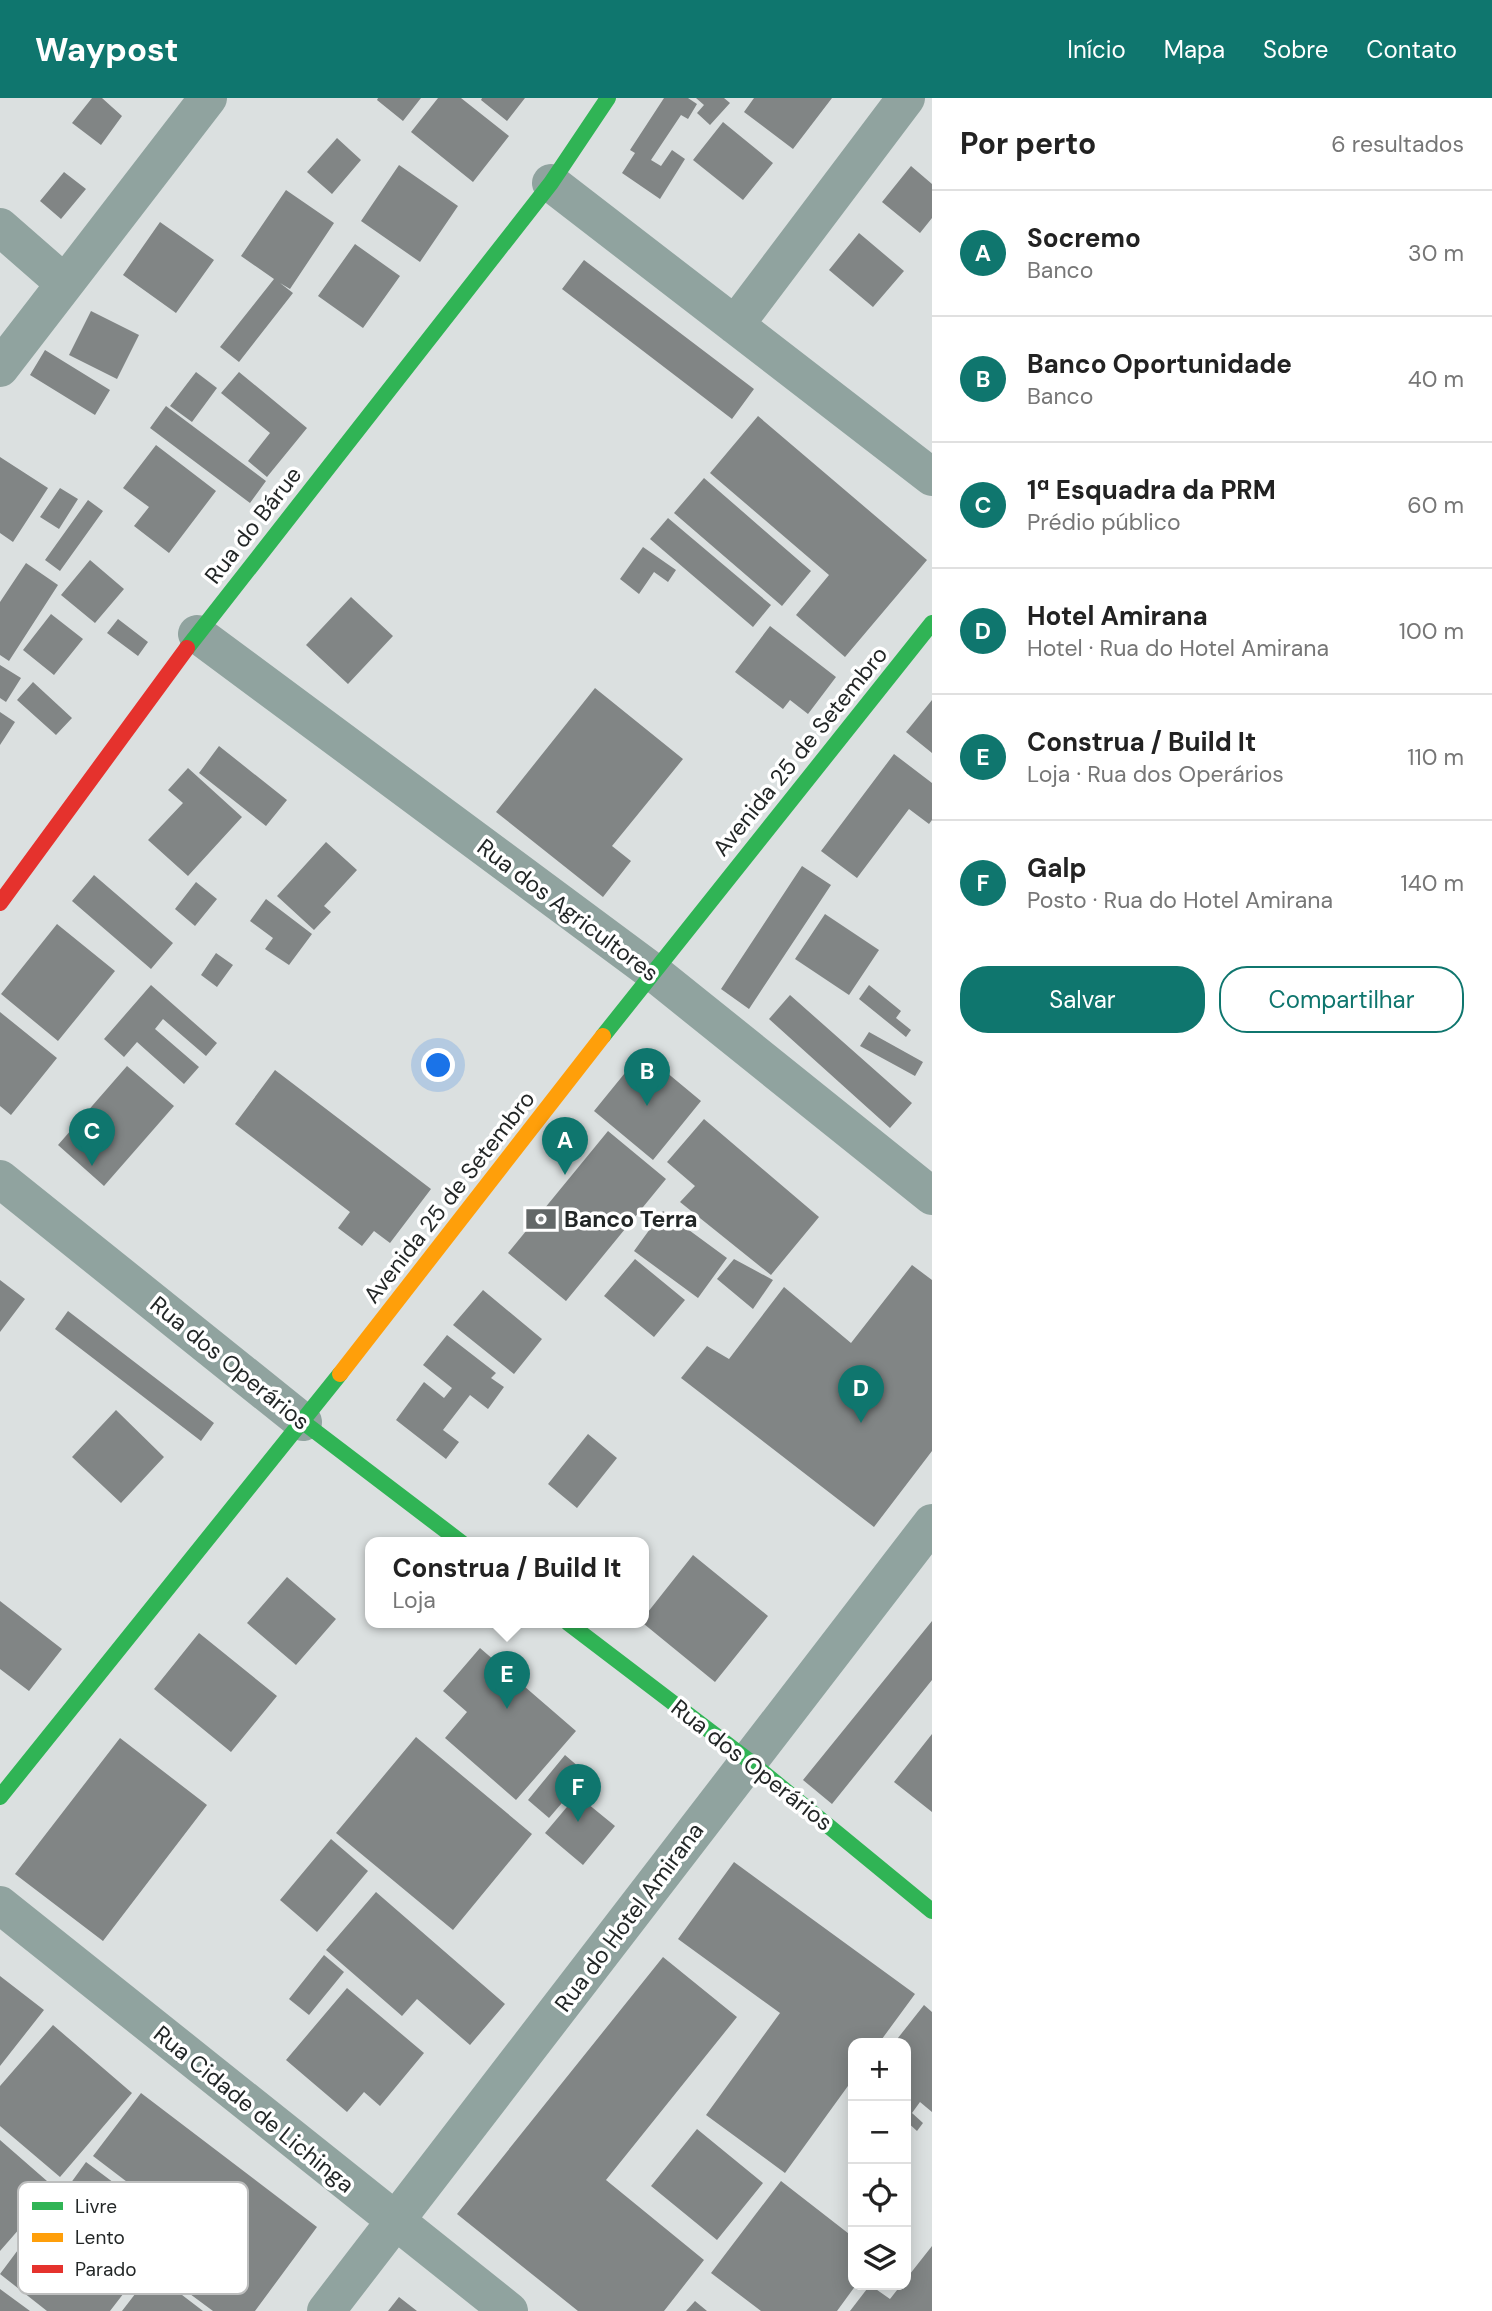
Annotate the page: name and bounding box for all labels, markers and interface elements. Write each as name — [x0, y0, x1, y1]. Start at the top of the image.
text: Waypost — [35, 28, 178, 71]
text: Início — [1067, 34, 1126, 65]
text: Mapa — [1164, 34, 1225, 65]
text: Sobre — [1263, 34, 1328, 65]
text: Contato — [1366, 34, 1457, 65]
text: Por perto — [960, 124, 1096, 163]
text: 6 resultados — [1331, 129, 1464, 159]
text: Socremo — [1027, 221, 1141, 255]
text: A — [975, 238, 991, 268]
text: 30 m — [1408, 238, 1464, 268]
text: Banco — [1027, 255, 1093, 285]
text: Banco Oportunidade — [1027, 347, 1292, 381]
text: B — [976, 364, 990, 394]
text: 40 m — [1408, 364, 1464, 394]
text: Banco — [1027, 381, 1093, 411]
street label: Rua do Bárue — [198, 460, 308, 590]
text: 1ª Esquadra da PRM — [1027, 473, 1276, 507]
text: C — [975, 490, 991, 520]
text: 60 m — [1407, 490, 1464, 520]
text: Prédio público — [1027, 507, 1181, 537]
text: Hotel Amirana — [1027, 599, 1208, 633]
text: D — [975, 616, 991, 646]
text: 100 m — [1399, 616, 1464, 646]
text: Hotel · Rua do Hotel Amirana — [1027, 633, 1329, 663]
street label: Avenida 25 de Setembro — [706, 640, 894, 862]
text: Construa / Build It — [1027, 725, 1256, 759]
text: E — [976, 742, 990, 772]
text: 110 m — [1407, 742, 1464, 772]
text: Loja · Rua dos Operários — [1027, 759, 1284, 789]
street label: Rua dos Agricultores — [471, 832, 665, 988]
text: Galp — [1027, 851, 1086, 885]
text: F — [977, 868, 989, 898]
text: 140 m — [1401, 868, 1464, 898]
text: Posto · Rua do Hotel Amirana — [1027, 885, 1333, 915]
button: Salvar — [960, 966, 1205, 1033]
button: Compartilhar — [1219, 966, 1464, 1033]
your location — [421, 1048, 455, 1082]
pin: B — [624, 1048, 670, 1106]
street label: Avenida 25 de Setembro — [357, 1085, 541, 1309]
pin: C — [69, 1108, 115, 1166]
pin: A — [542, 1117, 588, 1175]
bank icon: Banco Terra — [524, 1202, 558, 1236]
place label: Banco Terra — [564, 1204, 698, 1234]
street label: Rua dos Operários — [144, 1289, 316, 1437]
pin: D — [838, 1365, 884, 1423]
popup — [365, 1537, 649, 1628]
text: Construa / Build It — [392, 1551, 622, 1585]
text: Loja — [392, 1585, 436, 1615]
pin: E — [484, 1651, 530, 1709]
street label: Rua dos Operários — [665, 1693, 839, 1837]
pin: F — [555, 1764, 601, 1822]
street label: Rua do Hotel Amirana — [548, 1816, 710, 2018]
street label: Rua Cidade de Lichinga — [148, 2019, 360, 2199]
map controls — [848, 2038, 911, 2290]
button: + — [848, 2038, 911, 2101]
button: − — [848, 2101, 911, 2164]
button: locate — [848, 2164, 911, 2227]
legend — [18, 2182, 248, 2294]
text: Livre — [75, 2194, 117, 2219]
text: Lento — [75, 2225, 125, 2250]
button: layers — [848, 2227, 911, 2290]
text: Parado — [75, 2257, 136, 2282]

